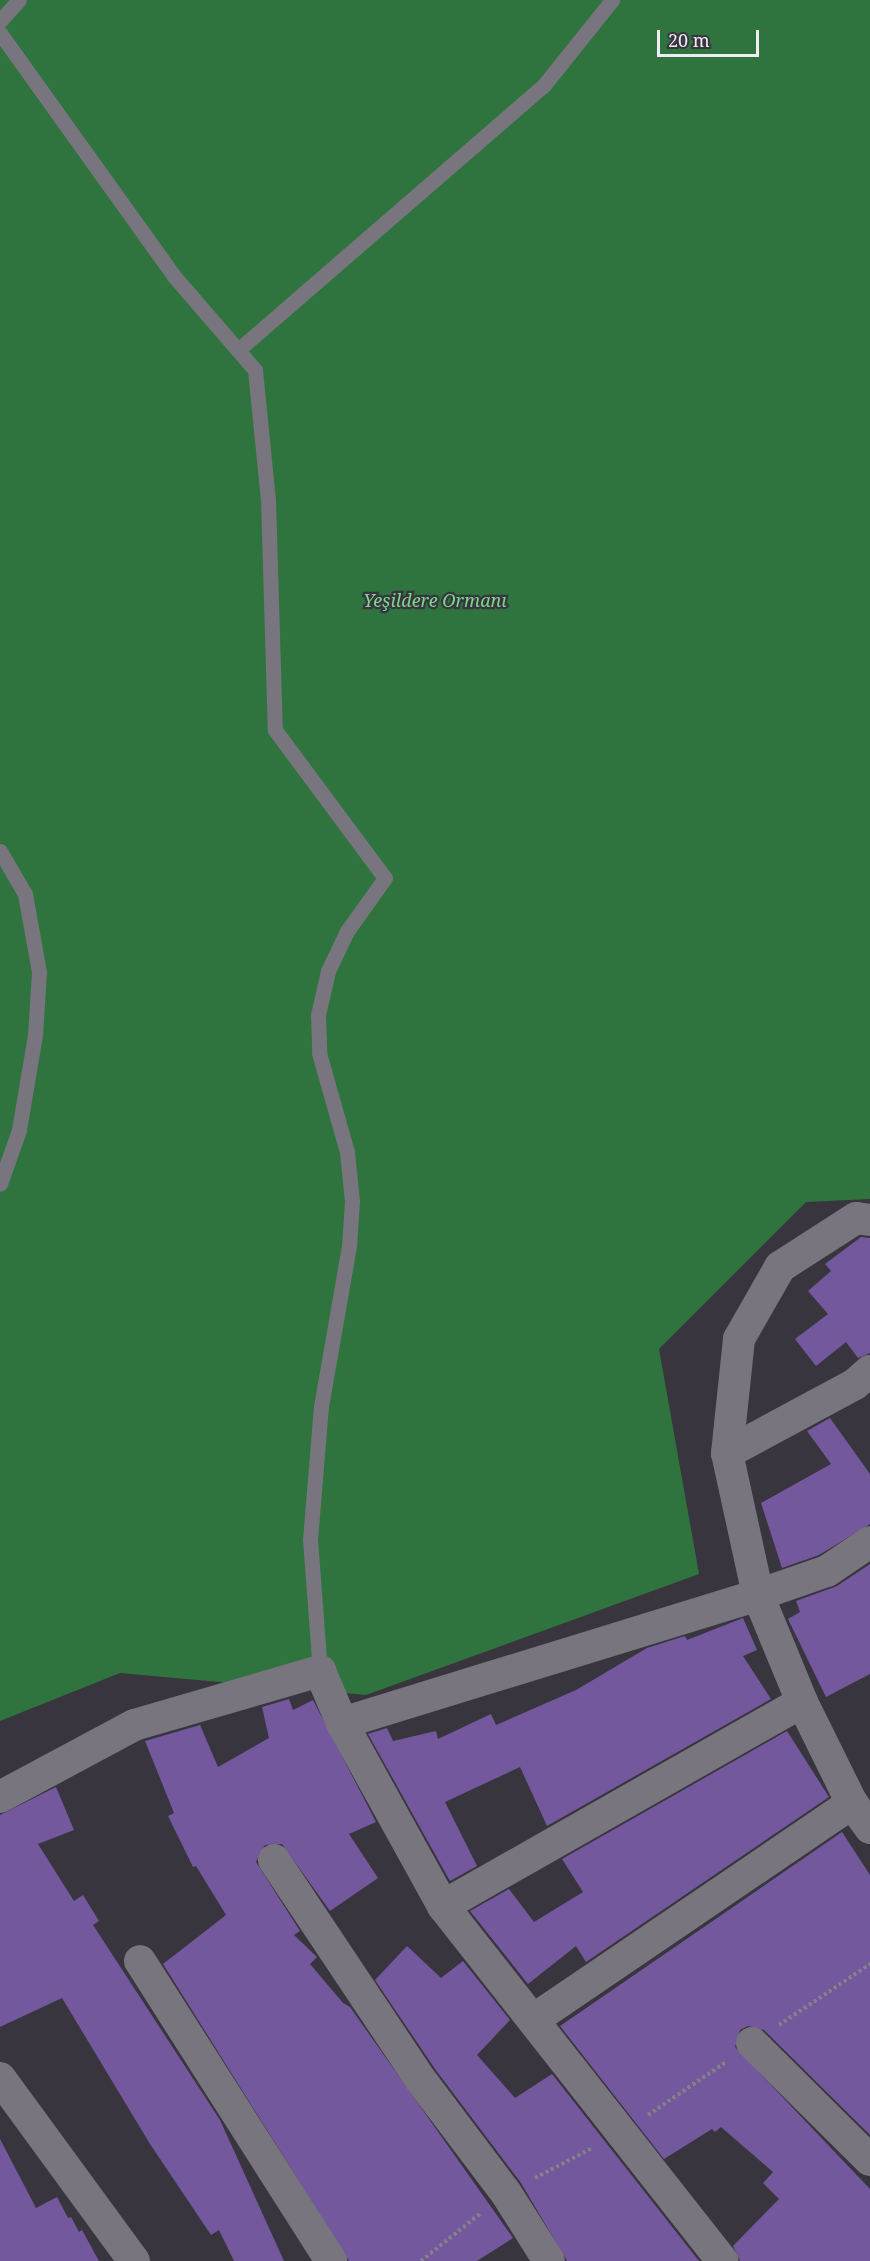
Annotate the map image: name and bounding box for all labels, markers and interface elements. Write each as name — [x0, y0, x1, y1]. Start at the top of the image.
scale bar — [660, 18, 762, 56]
text: 20 m — [668, 28, 710, 52]
park label: Yeşildere Ormanı — [363, 589, 507, 611]

